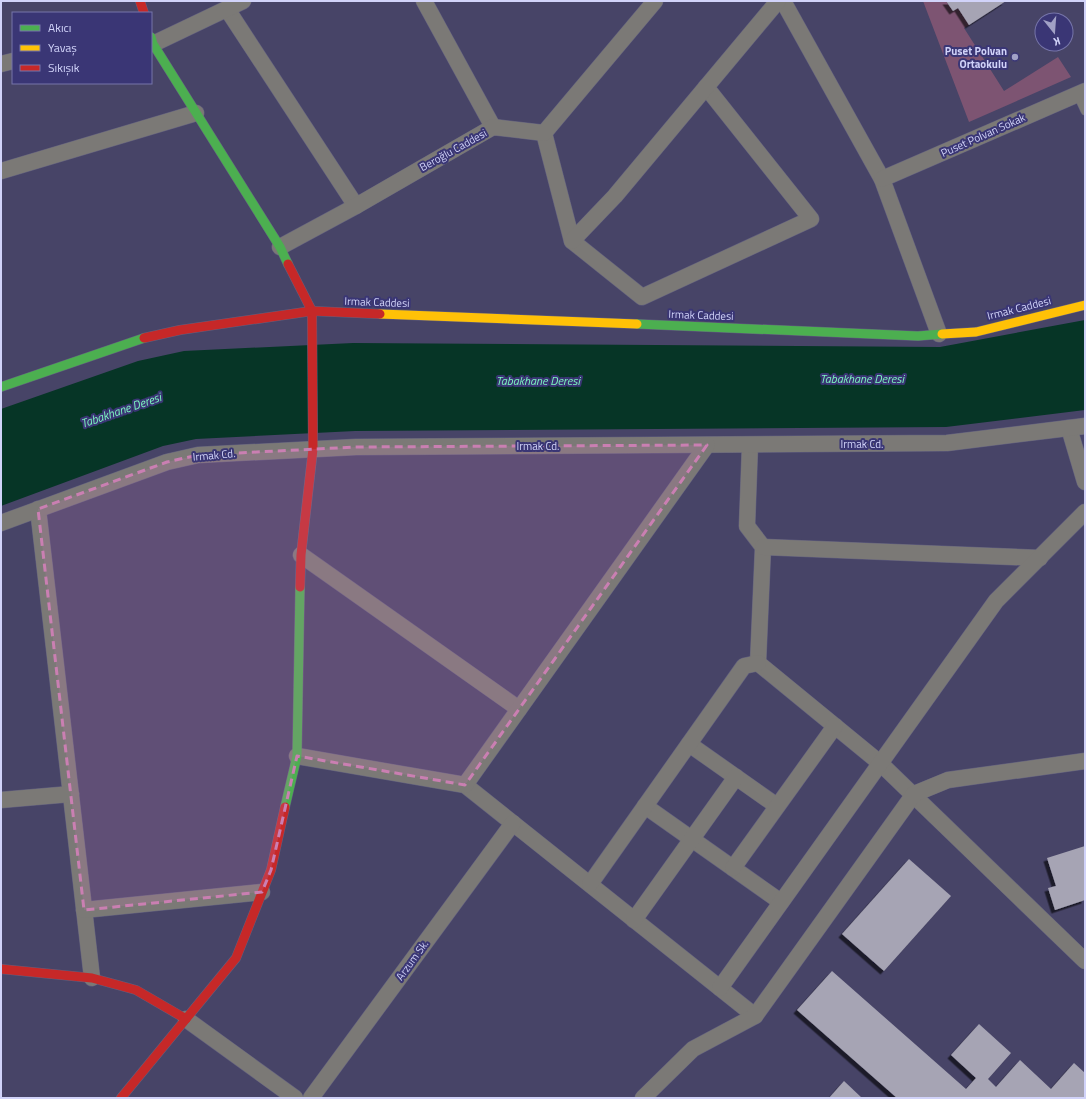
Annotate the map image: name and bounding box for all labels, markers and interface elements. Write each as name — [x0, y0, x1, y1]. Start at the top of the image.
legend — [12, 12, 152, 84]
north arrow — [1034, 12, 1074, 52]
text: Akıcı — [48, 18, 71, 37]
text: K — [1051, 33, 1062, 50]
text: Yavaş — [48, 38, 77, 57]
place label: Puset Polvan Ortaokulu — [945, 43, 1007, 72]
marker: Puset Polvan Ortaokulu — [1010, 52, 1020, 62]
text: Sıkışık — [48, 58, 80, 77]
street label: Puset Polvan Sokak — [938, 109, 1028, 161]
street label: Beroğlu Caddesi — [417, 125, 489, 175]
street label: Irmak Caddesi — [985, 292, 1053, 324]
street label: Irmak Caddesi — [344, 293, 410, 311]
street label: Irmak Caddesi — [668, 306, 734, 324]
water label: Tabakhane Deresi — [820, 369, 905, 388]
water label: Tabakhane Deresi — [496, 371, 581, 390]
water label: Tabakhane Deresi — [78, 387, 165, 433]
street label: Irmak Cd. — [841, 436, 883, 452]
street label: Irmak Cd. — [517, 438, 559, 454]
street label: Irmak Cd. — [192, 445, 236, 465]
street label: Arzum Sk. — [392, 937, 432, 983]

